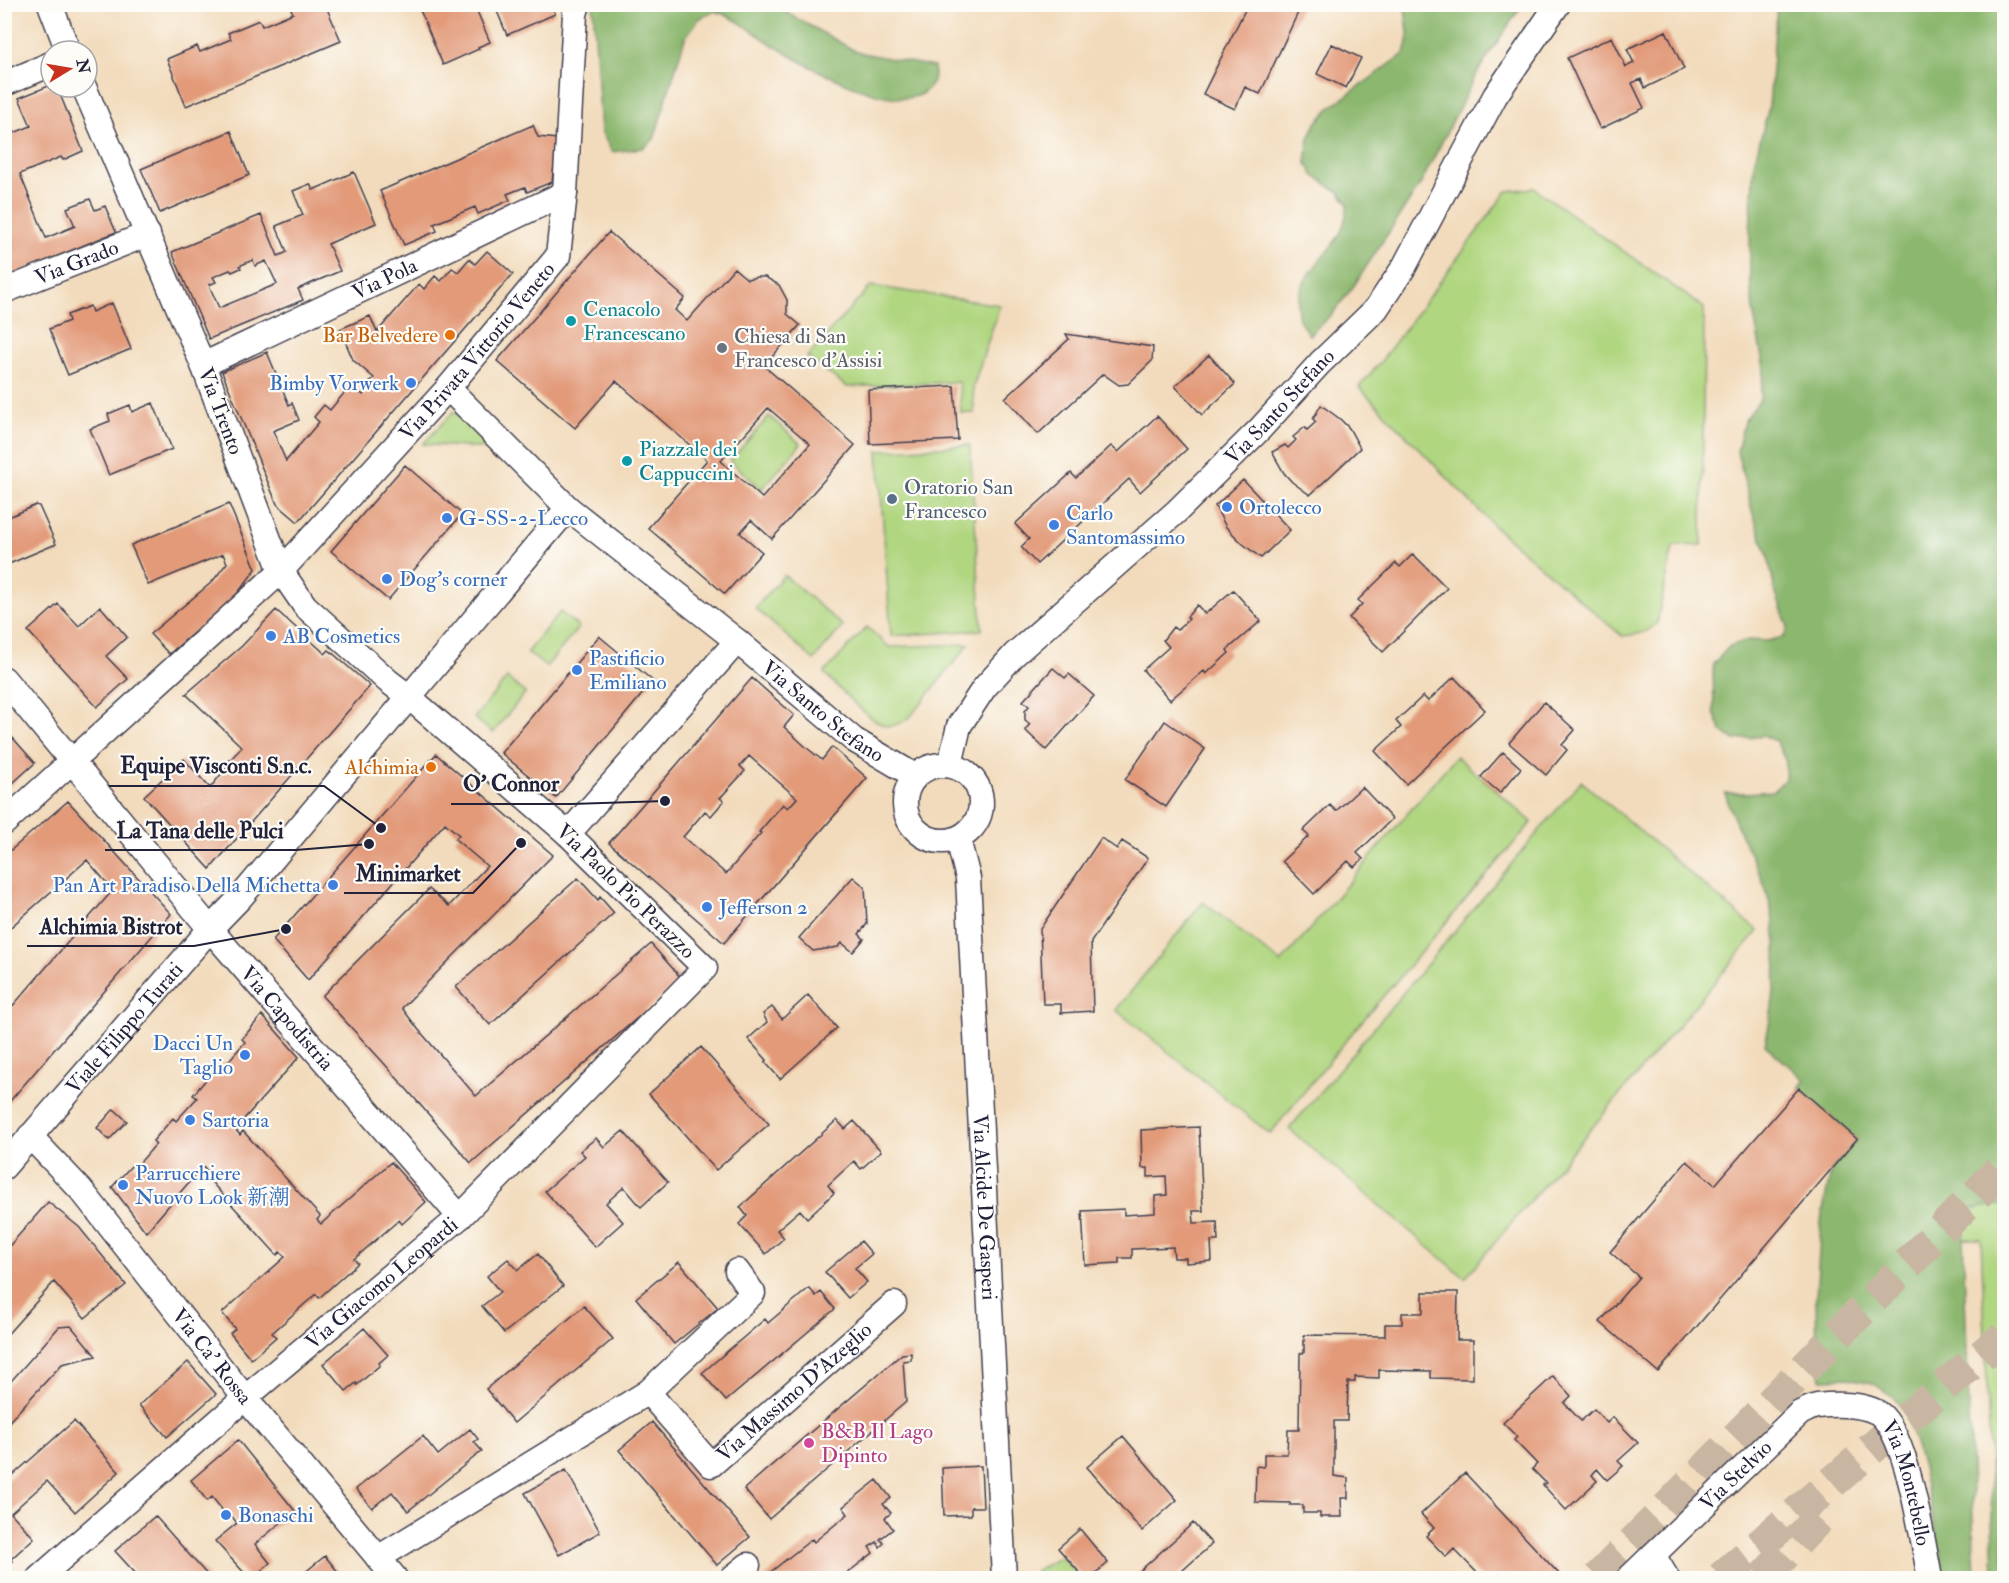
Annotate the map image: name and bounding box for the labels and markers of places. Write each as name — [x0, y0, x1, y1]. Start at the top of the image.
place label: Cenacolo Francescano — [583, 296, 685, 347]
marker: Cenacolo Francescano — [564, 314, 578, 328]
place label: Bar Belvedere — [322, 322, 438, 349]
place label: Chiesa di San Francesco d'Assisi — [734, 323, 883, 374]
marker: Bar Belvedere — [443, 328, 457, 342]
marker: Chiesa di San Francesco d'Assisi — [715, 341, 729, 355]
place label: Bimby Vorwerk — [269, 370, 399, 397]
marker: Bimby Vorwerk — [404, 376, 418, 390]
place label: Piazzale dei Cappuccini — [639, 436, 738, 487]
marker: Piazzale dei Cappuccini — [620, 454, 634, 468]
place label: Oratorio San Francesco — [904, 474, 1014, 525]
marker: Oratorio San Francesco — [885, 492, 899, 506]
place label: Ortolecco — [1239, 494, 1322, 521]
place label: Carlo Santomassimo — [1066, 500, 1185, 551]
marker: Ortolecco — [1220, 500, 1234, 514]
place label: G-SS-2-Lecco — [459, 505, 588, 532]
marker: G-SS-2-Lecco — [440, 511, 454, 525]
marker: Carlo Santomassimo — [1047, 518, 1061, 532]
place label: Dog's corner — [399, 566, 507, 593]
marker: Dog's corner — [380, 572, 394, 586]
place label: AB Cosmetics — [282, 623, 400, 650]
marker: AB Cosmetics — [264, 629, 278, 643]
place label: Pastificio Emiliano — [589, 645, 667, 696]
marker: Pastificio Emiliano — [570, 663, 584, 677]
callout: Equipe Visconti S.n.c. — [109, 746, 324, 786]
place label: Alchimia — [344, 754, 419, 781]
marker: Alchimia — [424, 760, 438, 774]
callout: O' Connor — [451, 764, 571, 804]
callout: La Tana delle Pulci — [105, 810, 296, 850]
callout: Minimarket — [344, 853, 473, 893]
place label: Pan Art Paradiso Della Michetta — [52, 872, 321, 899]
marker: Pan Art Paradiso Della Michetta — [326, 878, 340, 892]
place label: Jefferson 2 — [718, 894, 808, 921]
marker: Jefferson 2 — [700, 900, 714, 914]
callout: Alchimia Bistrot — [27, 906, 194, 946]
place label: Dacci Un Taglio — [152, 1030, 233, 1081]
marker: Dacci Un Taglio — [238, 1048, 252, 1062]
place label: Sartoria — [202, 1107, 269, 1134]
marker: Sartoria — [183, 1113, 197, 1127]
place label: Parrucchiere Nuovo Look 新潮 — [135, 1160, 289, 1211]
marker: Parrucchiere Nuovo Look 新潮 — [116, 1178, 130, 1192]
place label: B&B Il Lago Dipinto — [821, 1418, 933, 1469]
marker: B&B Il Lago Dipinto — [802, 1436, 816, 1450]
place label: Bonaschi — [238, 1502, 314, 1529]
marker: Bonaschi — [219, 1508, 233, 1522]

